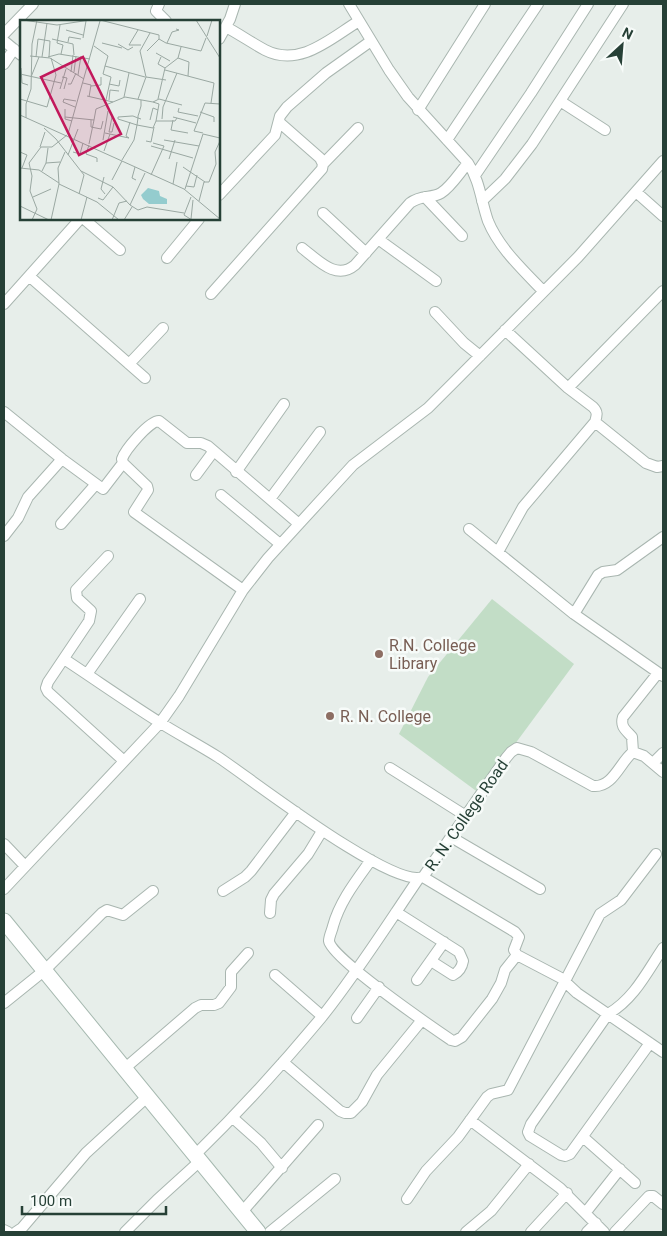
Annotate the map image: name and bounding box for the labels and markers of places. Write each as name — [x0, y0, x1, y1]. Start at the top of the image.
place label: R.N. College Library — [389, 636, 476, 673]
marker: R.N. College Library — [373, 648, 385, 660]
place label: R. N. College — [340, 707, 431, 726]
marker: R. N. College — [324, 710, 336, 722]

